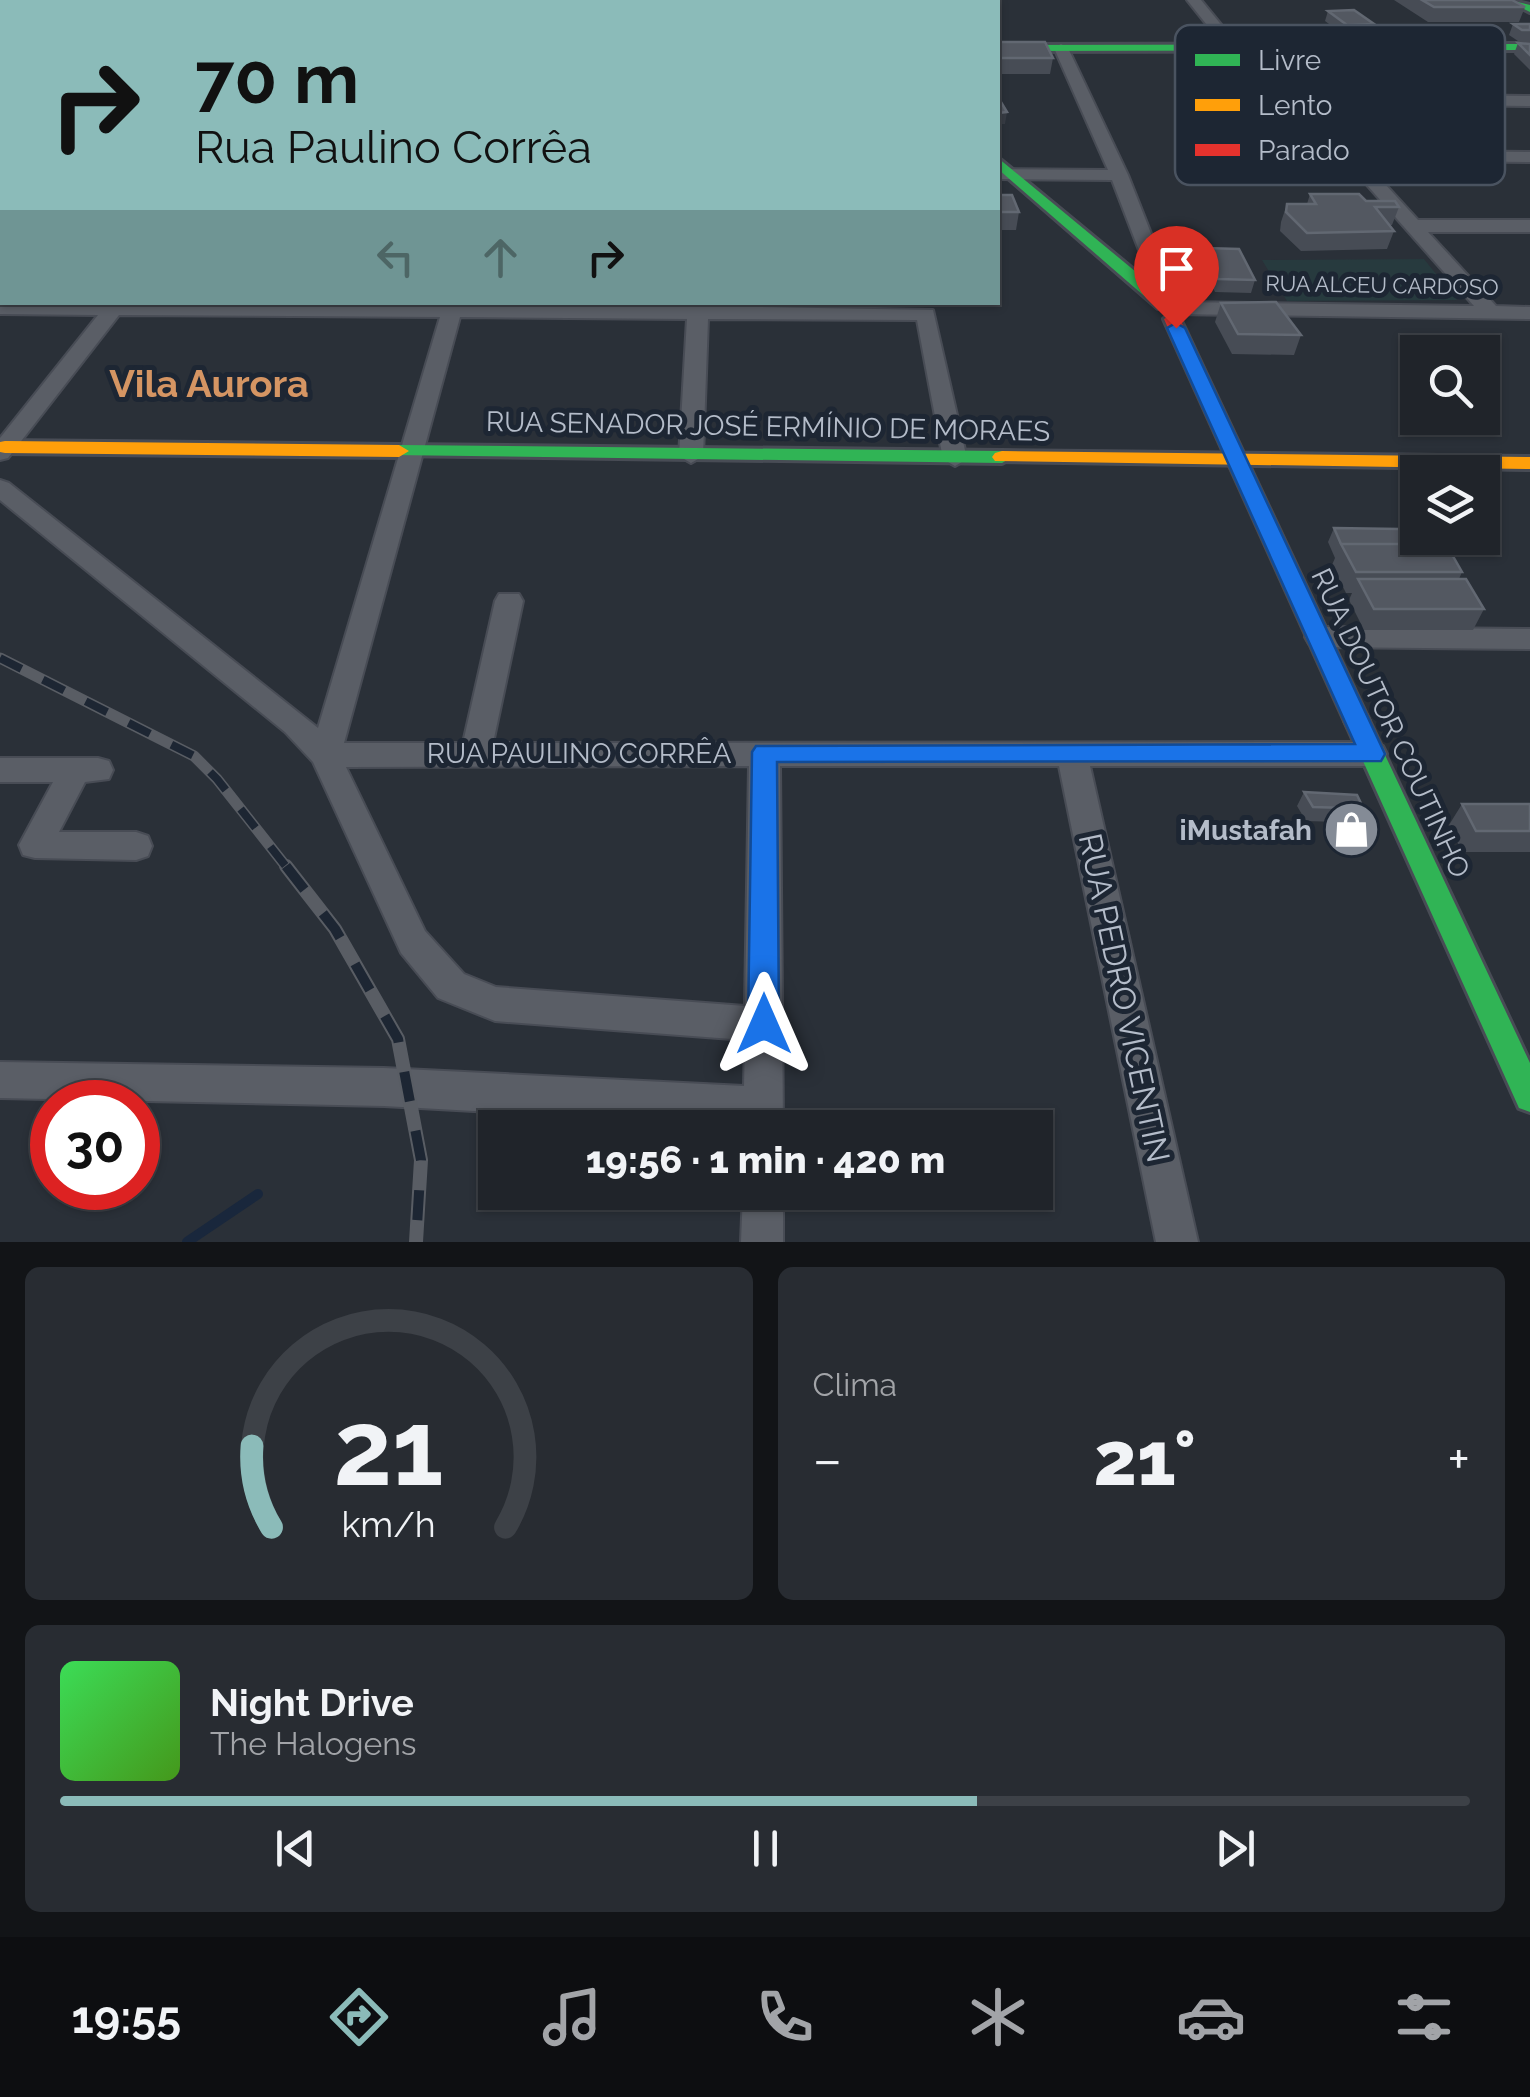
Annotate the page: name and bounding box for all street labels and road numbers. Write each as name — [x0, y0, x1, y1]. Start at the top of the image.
street label: RUA ALCEU CARDOSO — [1265, 270, 1499, 300]
street label: RUA SENADOR JOSÉ ERMÍNIO DE MORAES — [486, 405, 1050, 448]
street label: RUA DOUTOR COUTINHO — [1304, 563, 1477, 883]
street label: RUA PAULINO CORRÊA — [427, 737, 731, 770]
street label: RUA PEDRO VICENTIN — [1072, 830, 1177, 1166]

